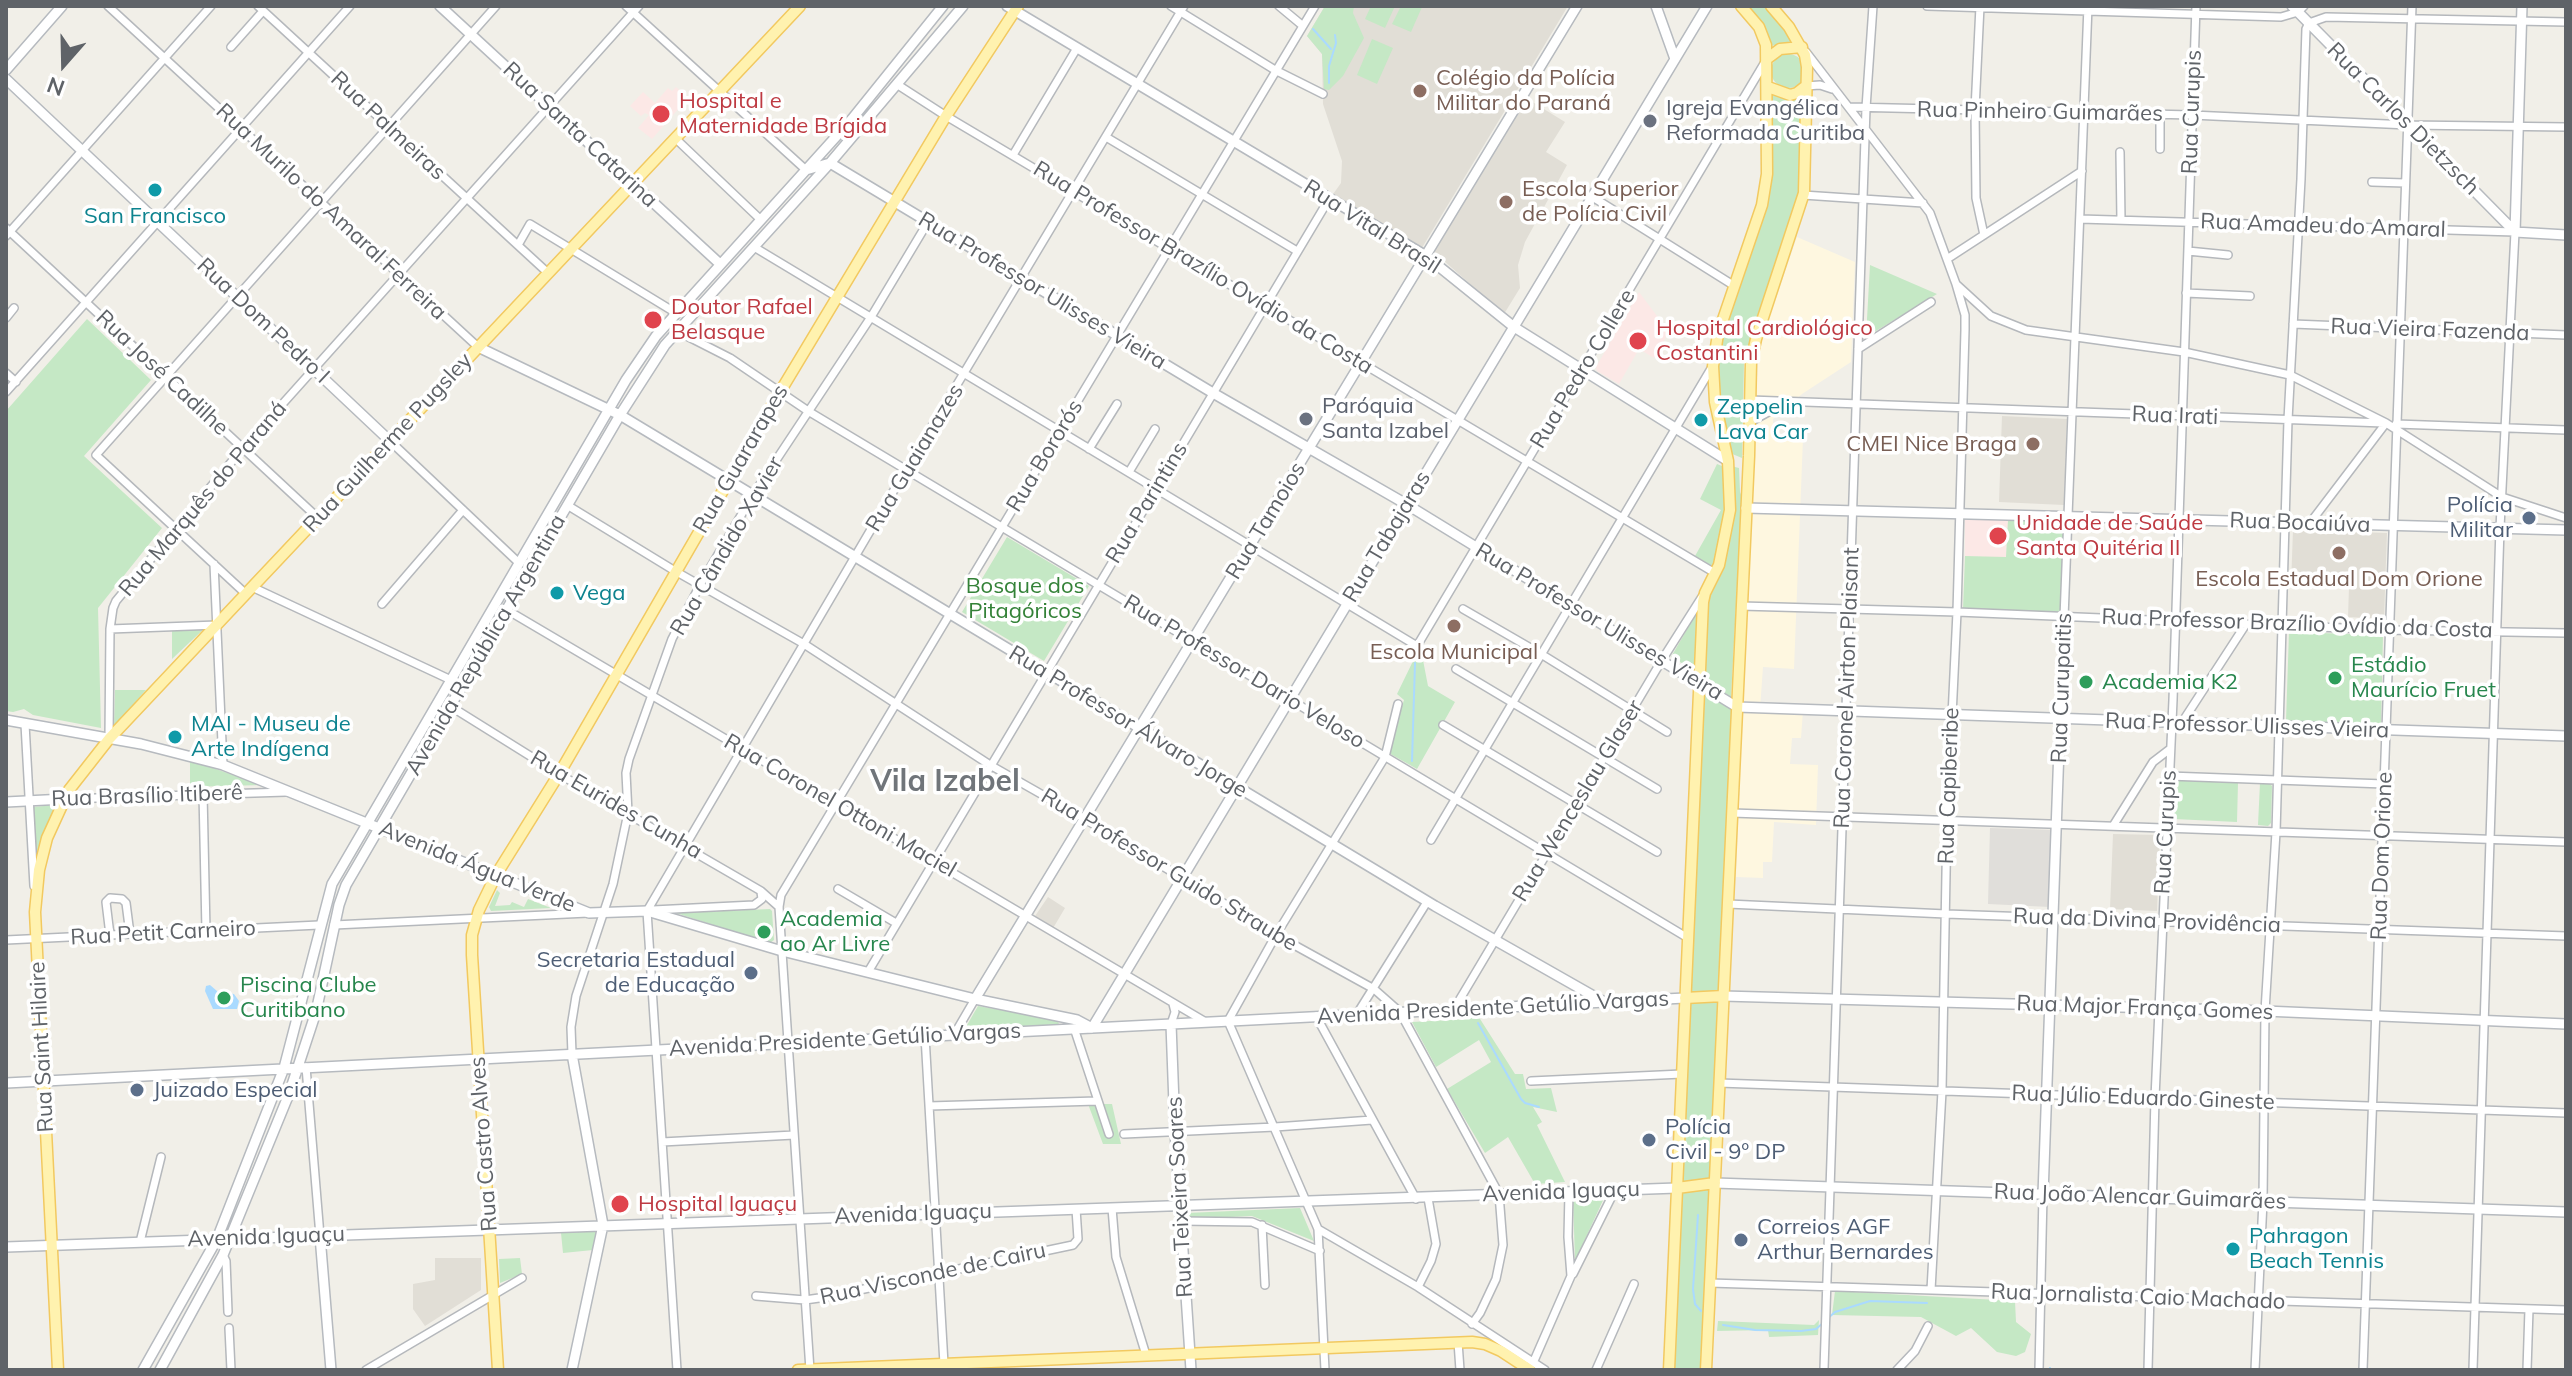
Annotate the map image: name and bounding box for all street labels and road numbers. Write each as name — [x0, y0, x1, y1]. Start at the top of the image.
street label: Rua Carlos Dietzsch — [2321, 37, 2485, 201]
street label: Rua Curupis — [2177, 49, 2207, 175]
street label: Rua Santa Catarina — [497, 57, 663, 213]
street label: Rua Palmeiras — [325, 66, 451, 186]
street label: Rua Pinheiro Guimarães — [1917, 97, 2163, 127]
street label: Rua Murilo do Amaral Ferreira — [210, 98, 452, 326]
street label: Rua Professor Brazílio Ovídio da Costa — [1028, 156, 1378, 380]
street label: Rua Vital Brasil — [1299, 174, 1445, 280]
street label: Rua Professor Ulisses Vieira — [913, 206, 1171, 376]
street label: Rua Amadeu do Amaral — [2200, 209, 2446, 243]
street label: Rua Dom Pedro I — [191, 253, 335, 389]
street label: Rua Pedro Collere — [1525, 285, 1641, 453]
street label: Rua José Cadilhe — [90, 305, 234, 441]
street label: Rua Vieira Fazenda — [2330, 313, 2530, 347]
street label: Rua Guilherme Pugsley — [298, 348, 478, 538]
street label: Rua Guaianazes — [861, 379, 969, 537]
street label: Rua Guararapes — [688, 380, 794, 538]
street label: Rua Bororós — [1001, 395, 1089, 517]
street label: Rua Marquês do Paraná — [114, 396, 292, 602]
street label: Rua Irati — [2131, 401, 2219, 431]
street label: Rua Parintins — [1100, 438, 1194, 568]
street label: Rua Cândido Xavier — [665, 452, 789, 640]
street label: Rua Tamoios — [1221, 458, 1311, 584]
street label: Rua Tabajaras — [1337, 467, 1437, 607]
street label: Rua Bocaiúva — [2229, 507, 2371, 539]
street label: Avenida República Argentina — [400, 510, 572, 780]
street label: Rua Professor Ulisses Vieira — [1470, 537, 1728, 707]
street label: Rua Coronel Airton Plaisant — [1829, 547, 1865, 829]
street label: Rua Professor Dario Veloso — [1119, 589, 1369, 755]
street label: Rua Professor Brazílio Ovídio da Costa — [2101, 604, 2493, 644]
street label: Rua Curupaitis — [2046, 612, 2078, 764]
street label: Rua Professor Álvaro Jorge — [1004, 640, 1252, 804]
street label: Rua Wenceslau Glaser — [1507, 695, 1649, 907]
street label: Rua Capiberibe — [1933, 707, 1965, 865]
street label: Rua Professor Ulisses Vieira — [2104, 708, 2390, 744]
street label: Rua Coronel Ottoni Maciel — [719, 729, 961, 883]
street label: Rua Eurides Cunha — [525, 745, 707, 865]
street label: Rua Curupis — [2150, 769, 2182, 895]
street label: Rua Dom Orione — [2366, 771, 2398, 941]
street label: Rua Brasílio Itiberê — [51, 779, 243, 813]
street label: Rua Professor Guido Straube — [1036, 783, 1302, 957]
street label: Avenida Água Verde — [375, 816, 579, 918]
street label: Rua da Divina Providência — [2013, 903, 2281, 939]
street label: Rua Petit Carneiro — [70, 915, 256, 951]
street label: Rua Saint Hilaire — [24, 961, 60, 1133]
street label: Avenida Presidente Getúlio Vargas — [1316, 986, 1670, 1030]
street label: Rua Major França Gomes — [2016, 990, 2274, 1026]
street label: Avenida Presidente Getúlio Vargas — [668, 1018, 1022, 1062]
street label: Rua Castro Alves — [465, 1056, 503, 1232]
street label: Rua Júlio Eduardo Gineste — [2011, 1080, 2275, 1116]
street label: Rua Teixeira Soares — [1162, 1096, 1198, 1298]
street label: Avenida Iguaçu — [1482, 1176, 1640, 1208]
street label: Rua João Alencar Guimarães — [1993, 1179, 2287, 1215]
street label: Avenida Iguaçu — [834, 1198, 992, 1230]
street label: Avenida Iguaçu — [187, 1221, 345, 1253]
street label: Rua Visconde de Cairu — [818, 1237, 1048, 1311]
street label: Rua Jornalista Caio Machado — [1990, 1279, 2286, 1315]

